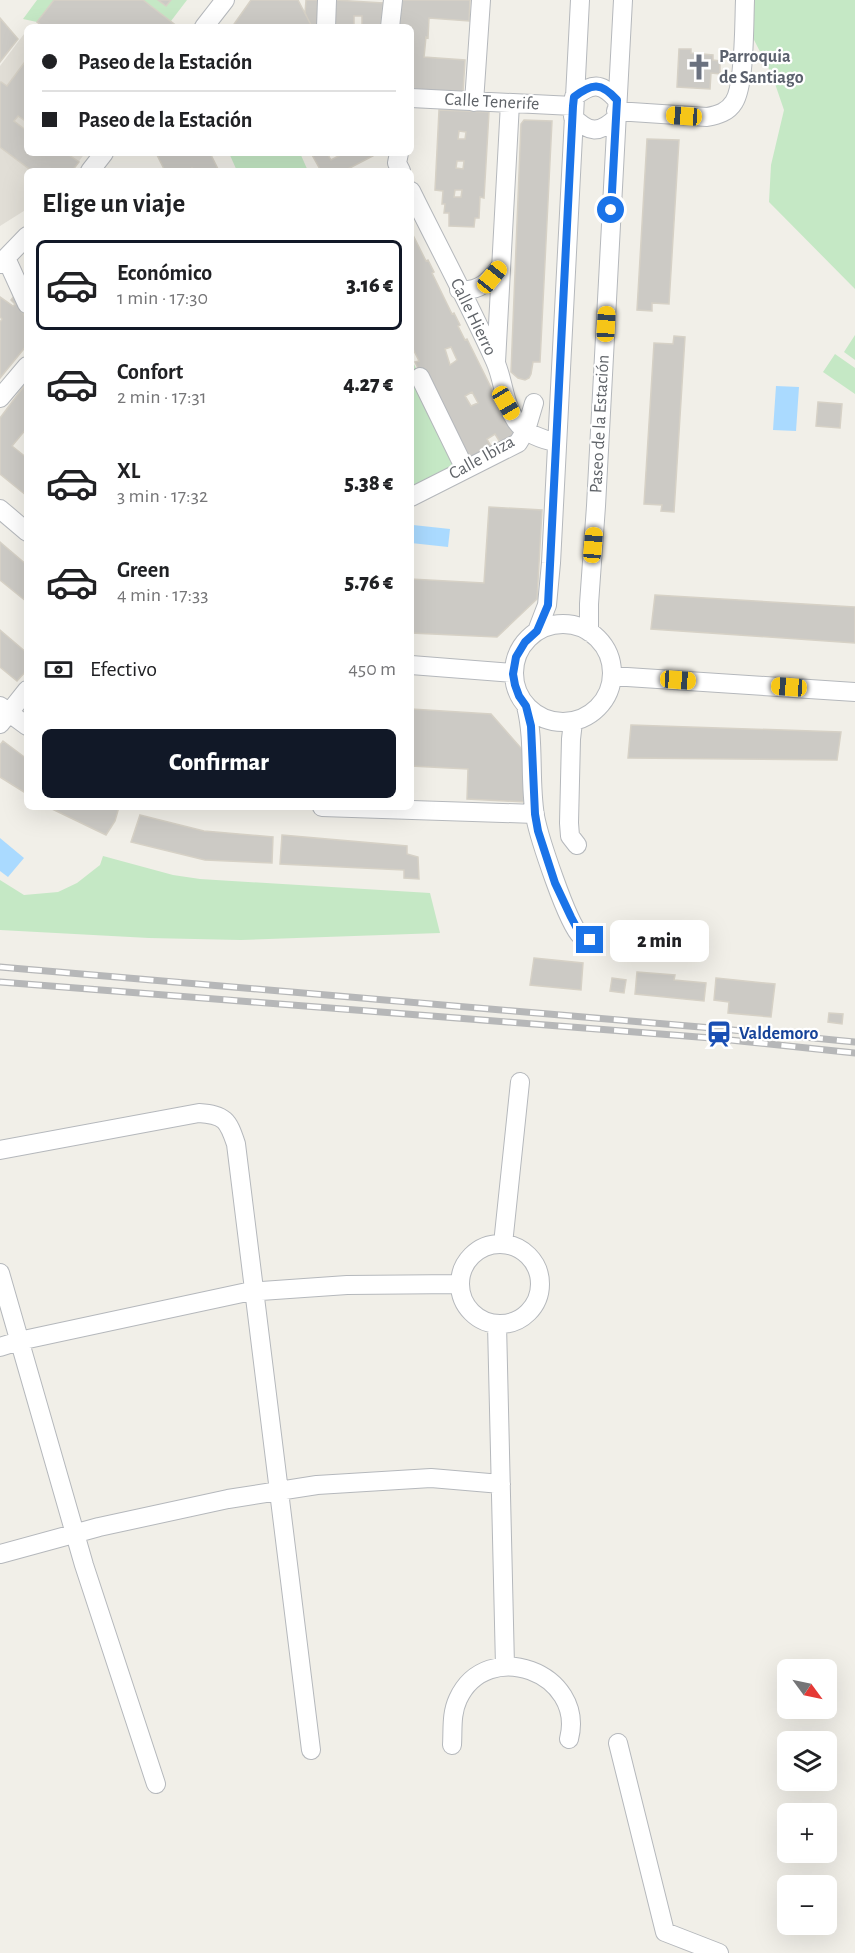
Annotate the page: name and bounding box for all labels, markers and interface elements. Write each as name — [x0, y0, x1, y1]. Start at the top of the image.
place label: Parroquia de Santiago — [719, 48, 804, 87]
text: Paseo de la Estación — [78, 51, 252, 73]
church icon: Parroquia de Santiago — [684, 52, 714, 82]
street label: Calle Tenerife — [444, 91, 540, 113]
car — [665, 106, 703, 126]
text: Paseo de la Estación — [78, 109, 252, 131]
text: Elige un viaje — [42, 190, 185, 217]
route start — [597, 196, 624, 223]
car — [474, 257, 510, 297]
icon: car — [45, 258, 99, 312]
text: Económico — [117, 262, 212, 284]
text: 3.16 € — [346, 274, 393, 296]
street label: Calle Hierro — [447, 276, 499, 359]
text: 1 min · 17:30 — [117, 288, 208, 308]
car — [596, 306, 616, 342]
street label: Paseo de la Estación — [587, 354, 613, 494]
icon: car — [45, 357, 99, 411]
text: Confort — [117, 361, 183, 383]
text: 4.27 € — [343, 373, 393, 395]
car — [489, 383, 523, 423]
text: 2 min · 17:31 — [117, 387, 207, 407]
street label: Calle Ibiza — [446, 433, 518, 483]
icon: car — [45, 456, 99, 510]
text: XL — [117, 460, 140, 482]
text: 5.38 € — [344, 472, 393, 494]
text: 3 min · 17:32 — [117, 486, 208, 506]
car — [582, 526, 604, 564]
icon: car — [45, 555, 99, 609]
text: Green — [117, 559, 170, 581]
text: 5.76 € — [345, 571, 393, 593]
text: 4 min · 17:33 — [117, 585, 209, 605]
icon: cash — [42, 653, 75, 686]
text: Efectivo — [90, 658, 157, 680]
text: 450 m — [348, 659, 396, 679]
car — [659, 670, 697, 690]
car — [770, 677, 808, 697]
button: Confirmar — [42, 729, 396, 798]
callout: 2 min — [611, 919, 710, 961]
route end — [576, 926, 603, 953]
text: 2 min — [637, 931, 682, 951]
station icon: Valdemoro — [704, 1019, 734, 1049]
place label: Valdemoro — [739, 1025, 818, 1043]
north arrow — [777, 1659, 837, 1719]
map controls — [777, 1659, 837, 1935]
button: layers — [777, 1731, 837, 1791]
button: + — [777, 1803, 837, 1863]
button: − — [777, 1875, 837, 1935]

